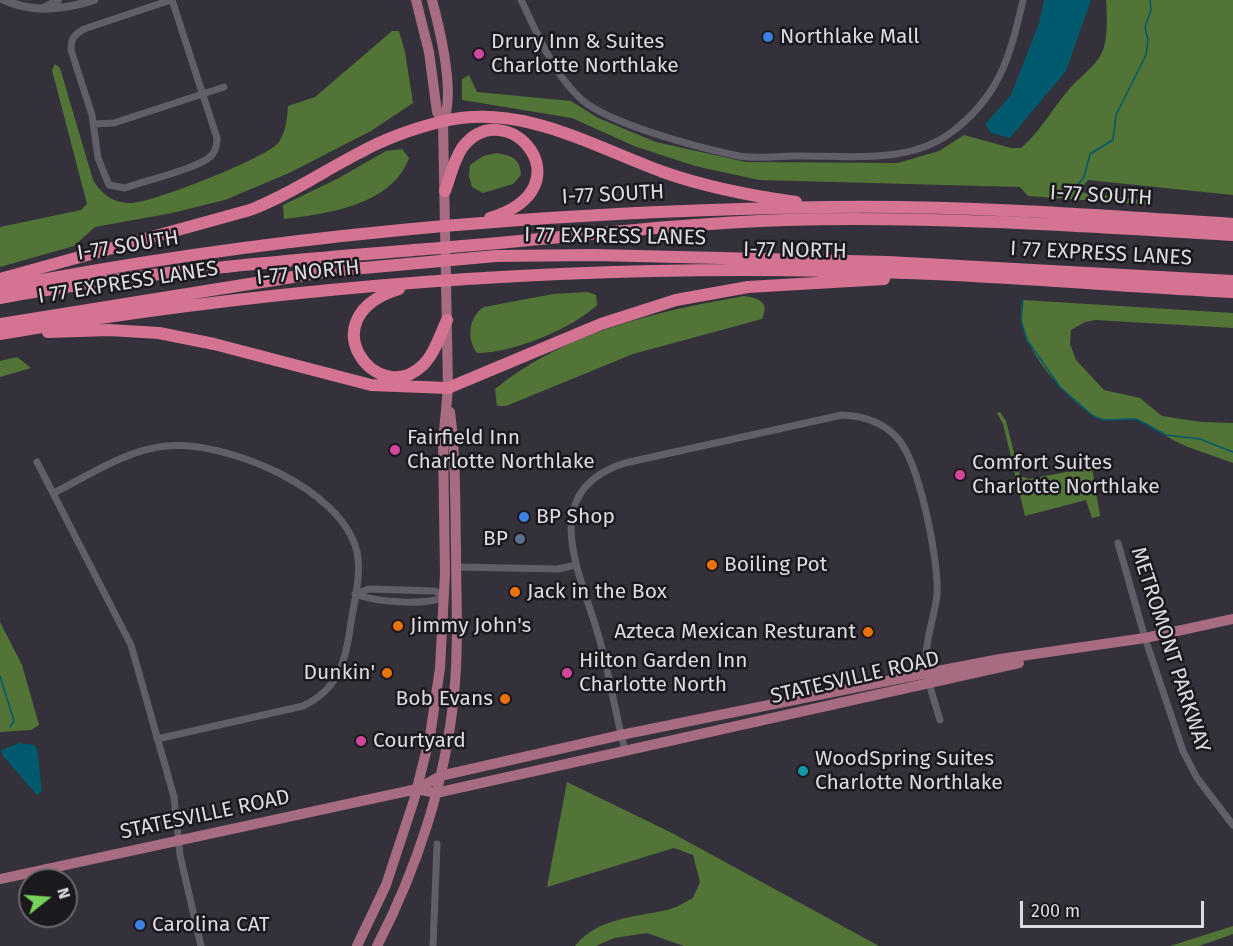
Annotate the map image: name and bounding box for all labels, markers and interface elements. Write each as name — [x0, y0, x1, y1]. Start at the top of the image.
place label: Northlake Mall — [780, 24, 920, 50]
place label: Drury Inn & Suites Charlotte Northlake — [491, 29, 679, 79]
marker: Northlake Mall — [761, 30, 775, 44]
marker: Drury Inn & Suites Charlotte Northlake — [472, 47, 486, 61]
street label: I-77 SOUTH — [561, 180, 665, 210]
street label: I-77 SOUTH — [1049, 181, 1153, 211]
street label: I 77 EXPRESS LANES — [524, 223, 706, 251]
street label: I-77 SOUTH — [75, 226, 181, 266]
street label: I-77 NORTH — [743, 237, 847, 265]
street label: I 77 EXPRESS LANES — [1009, 237, 1193, 271]
street label: I-77 NORTH — [255, 255, 361, 291]
street label: I 77 EXPRESS LANES — [36, 256, 220, 310]
place label: Fairfield Inn Charlotte Northlake — [407, 425, 595, 475]
marker: Fairfield Inn Charlotte Northlake — [388, 443, 402, 457]
place label: Comfort Suites Charlotte Northlake — [972, 450, 1160, 500]
marker: Comfort Suites Charlotte Northlake — [953, 468, 967, 482]
place label: BP Shop — [536, 504, 615, 530]
marker: BP Shop — [517, 510, 531, 524]
place label: BP — [483, 526, 508, 552]
marker: BP — [513, 532, 527, 546]
street label: METROMONT PARKWAY — [1125, 544, 1215, 756]
place label: Boiling Pot — [724, 552, 827, 578]
marker: Boiling Pot — [705, 558, 719, 572]
place label: Jack in the Box — [527, 579, 667, 605]
marker: Jack in the Box — [508, 585, 522, 599]
place label: Jimmy John's — [410, 613, 531, 639]
marker: Jimmy John's — [391, 619, 405, 633]
place label: Azteca Mexican Resturant — [614, 619, 856, 645]
marker: Azteca Mexican Resturant — [861, 625, 875, 639]
street label: STATESVILLE ROAD — [768, 646, 942, 710]
place label: Hilton Garden Inn Charlotte North — [579, 648, 748, 698]
place label: Dunkin' — [304, 660, 375, 686]
marker: Dunkin' — [380, 666, 394, 680]
marker: Hilton Garden Inn Charlotte North — [560, 666, 574, 680]
place label: Bob Evans — [396, 686, 493, 712]
marker: Bob Evans — [498, 692, 512, 706]
place label: Courtyard — [373, 728, 466, 754]
marker: Courtyard — [354, 734, 368, 748]
place label: WoodSpring Suites Charlotte Northlake — [815, 746, 1003, 796]
marker: WoodSpring Suites Charlotte Northlake — [796, 764, 810, 778]
street label: STATESVILLE ROAD — [118, 785, 292, 845]
north arrow — [18, 868, 78, 928]
text: N — [53, 885, 74, 901]
scale bar — [1023, 889, 1208, 927]
text: 200 m — [1031, 900, 1080, 922]
place label: Carolina CAT — [152, 912, 270, 938]
marker: Carolina CAT — [133, 918, 147, 932]

